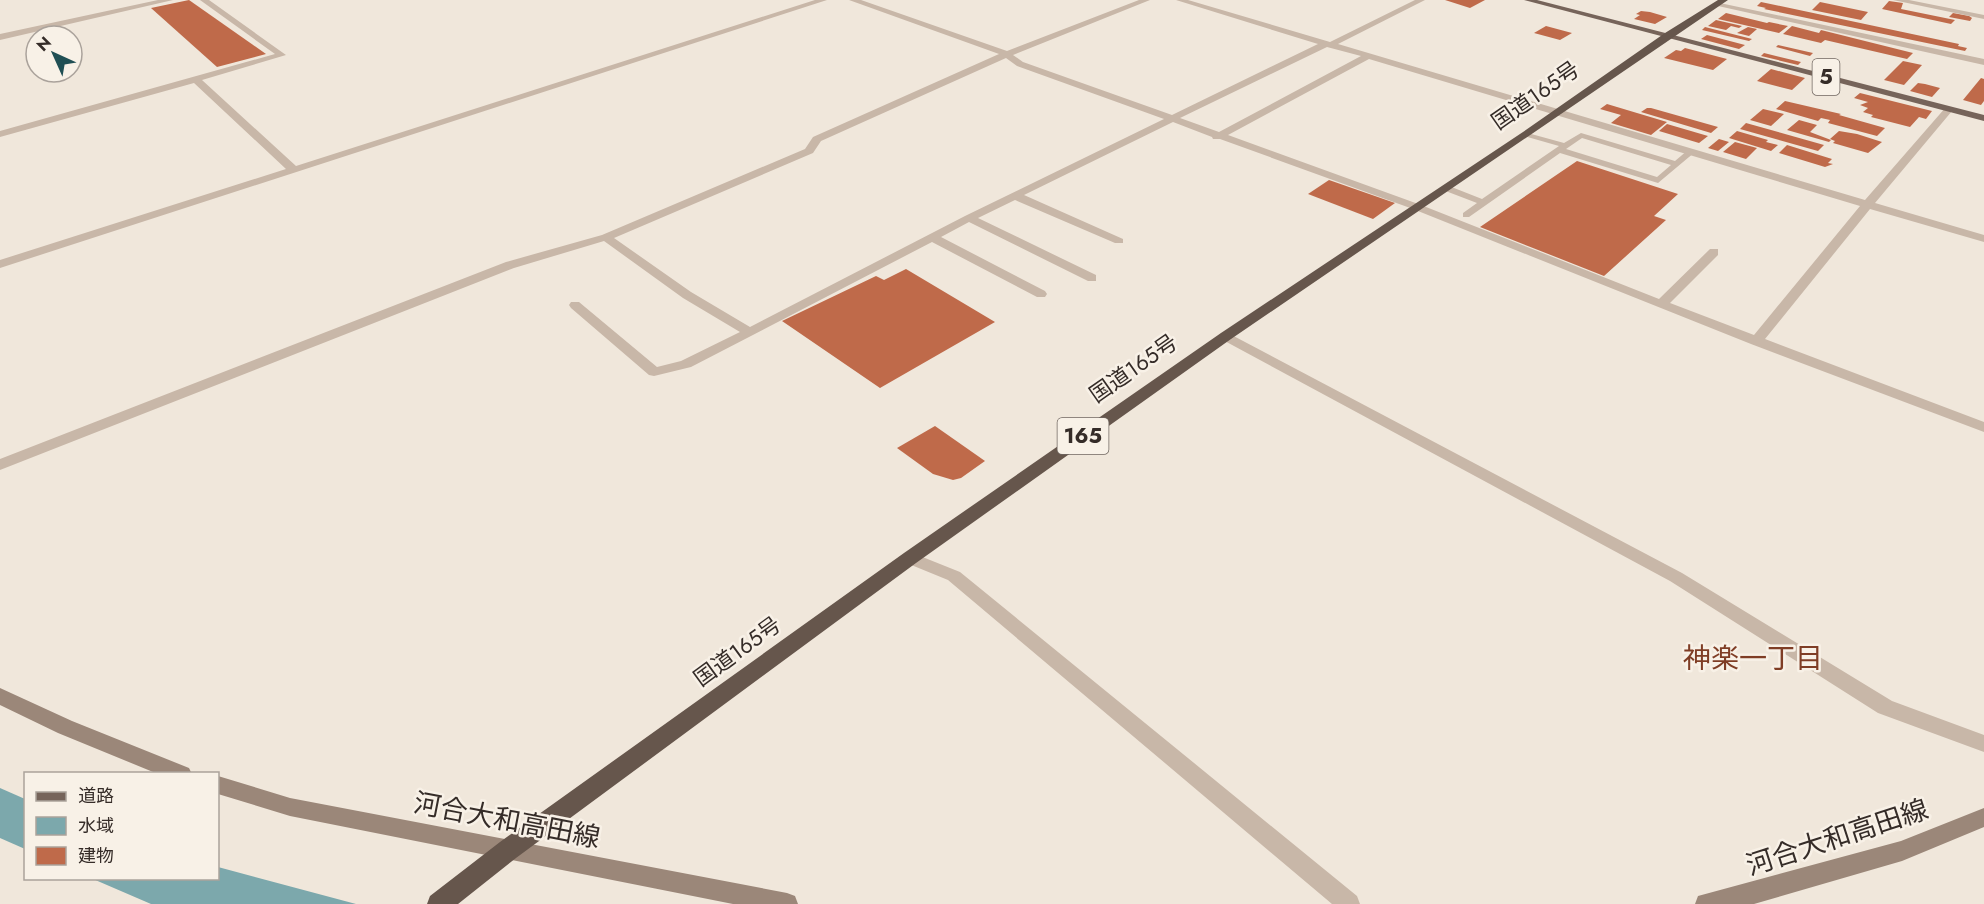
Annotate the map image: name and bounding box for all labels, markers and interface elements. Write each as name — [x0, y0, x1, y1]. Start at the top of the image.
north arrow — [24, 24, 84, 84]
text: N — [31, 31, 56, 56]
street label: 国道165号 — [1484, 53, 1586, 137]
road number: 5 — [1812, 59, 1840, 95]
street label: 国道165号 — [1082, 326, 1184, 410]
road number: 165 — [1058, 418, 1108, 454]
street label: 国道165号 — [687, 608, 787, 694]
district label: 神楽一丁目 — [1683, 638, 1823, 679]
legend — [24, 772, 219, 880]
text: 道路 — [78, 783, 114, 809]
street label: 河合大和高田線 — [411, 783, 603, 857]
street label: 河合大和高田線 — [1741, 789, 1933, 885]
text: 水域 — [78, 813, 114, 839]
text: 建物 — [78, 843, 114, 869]

